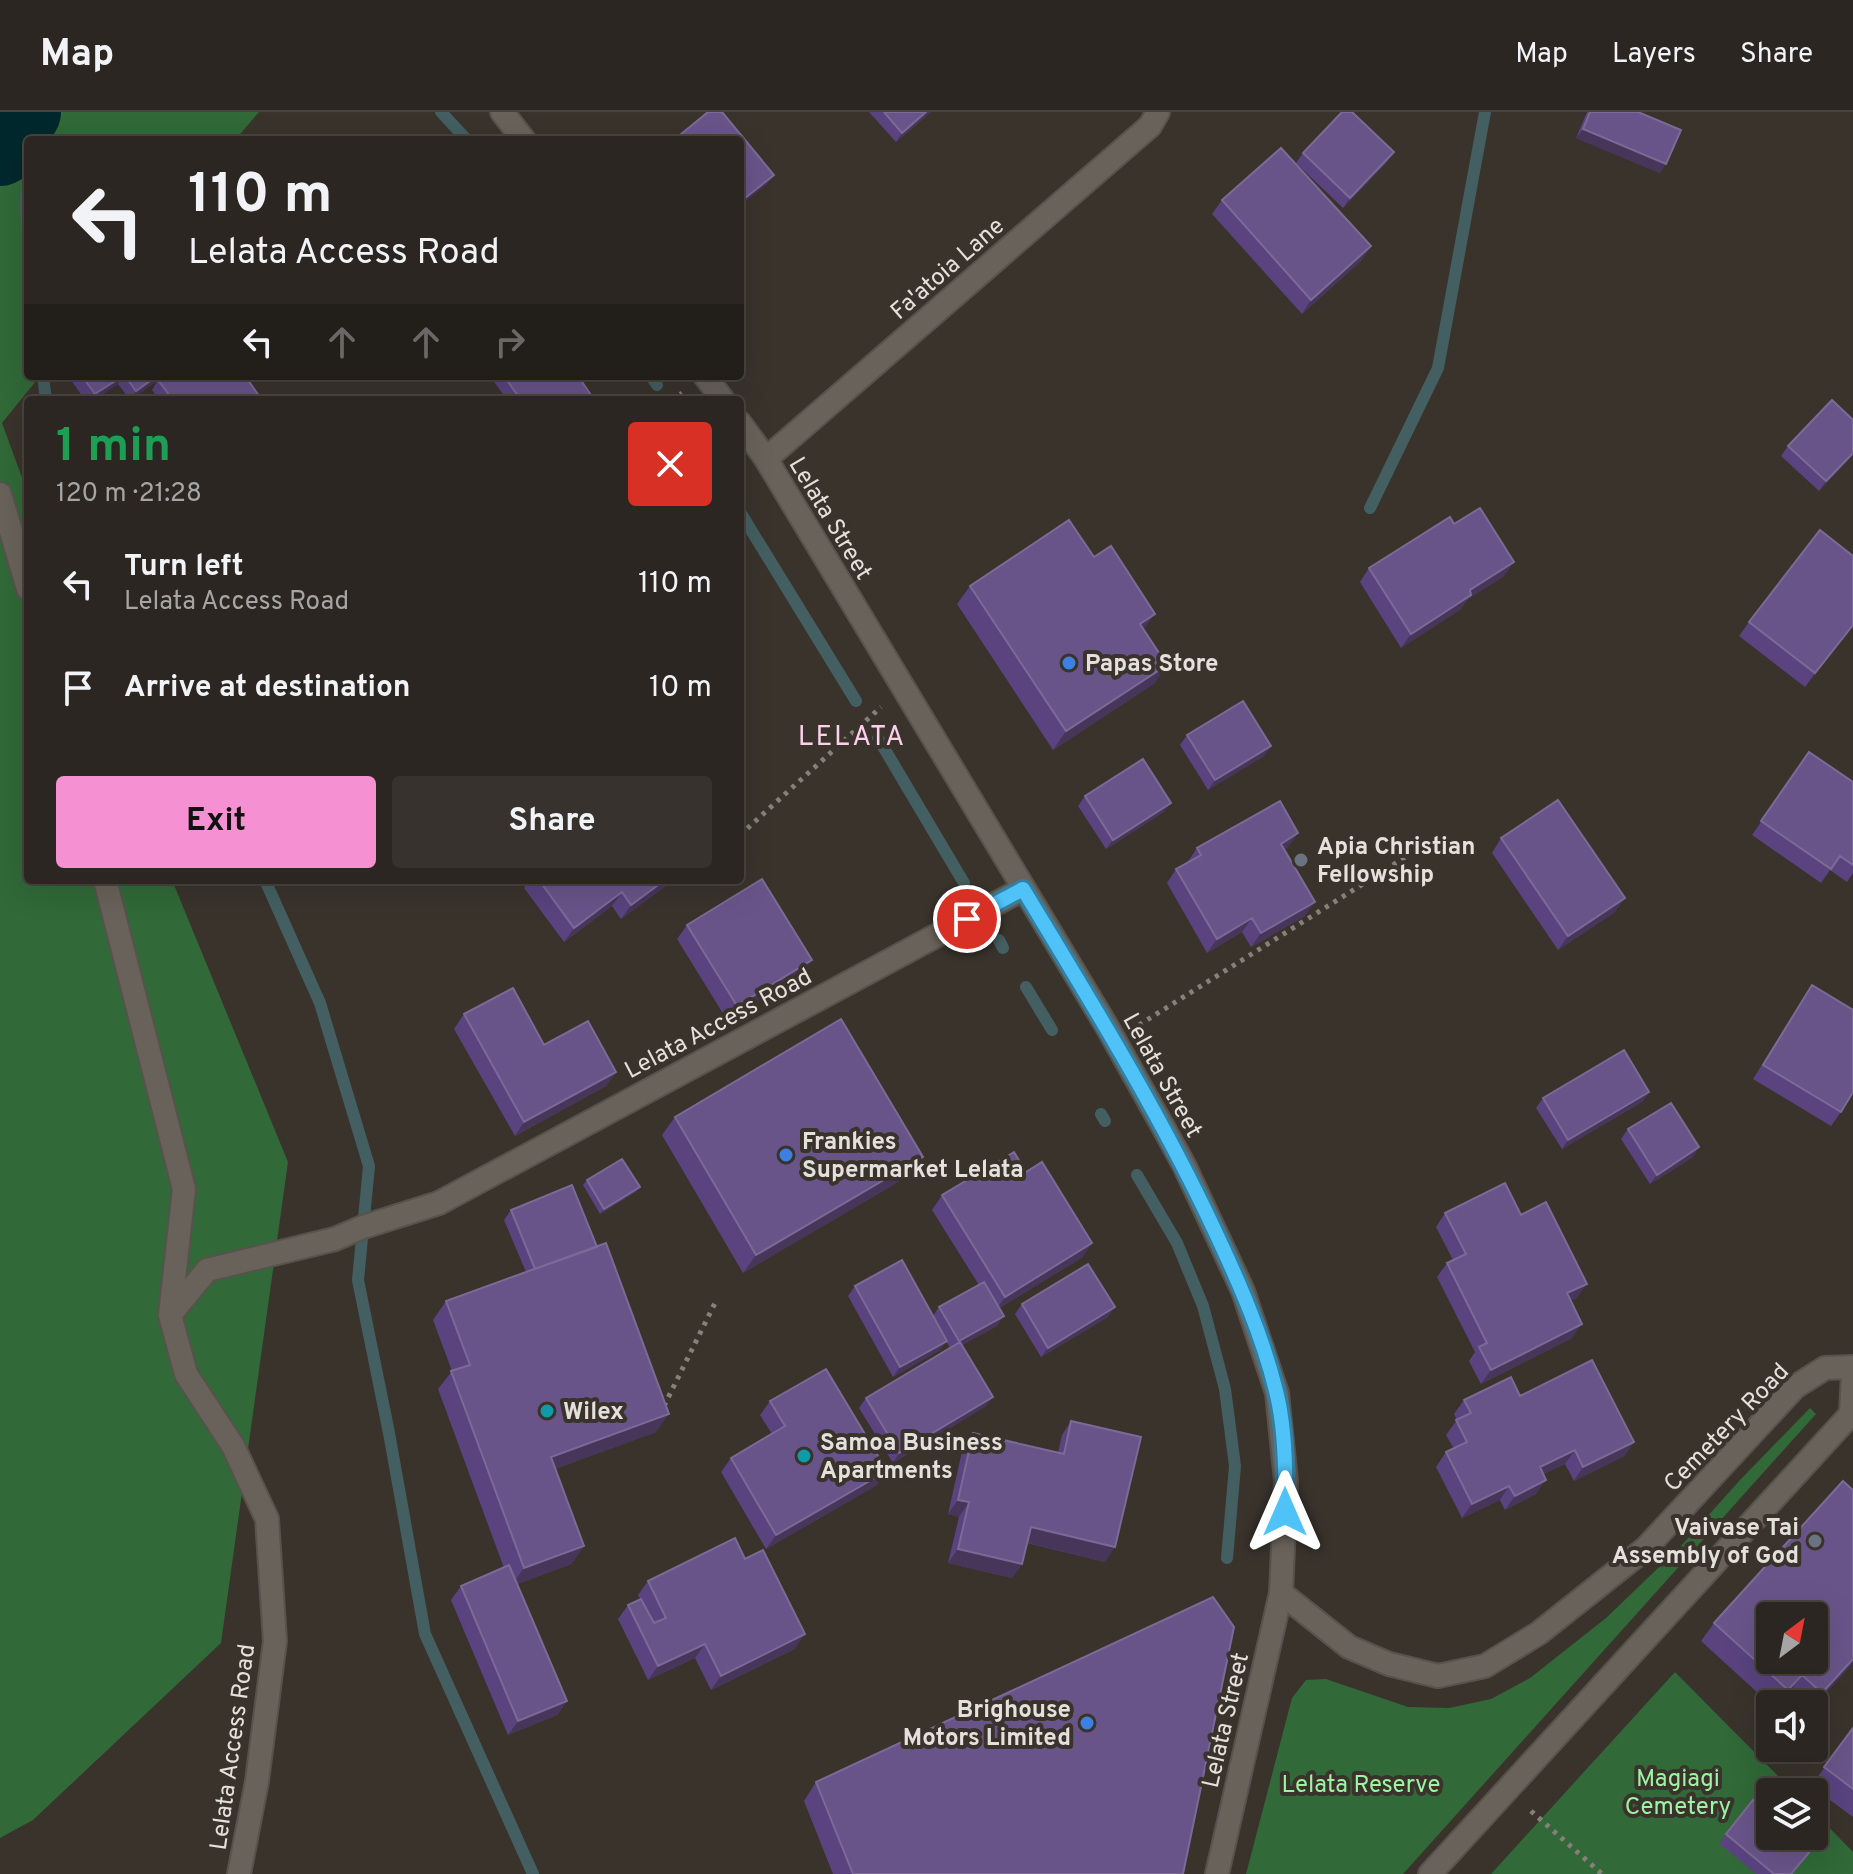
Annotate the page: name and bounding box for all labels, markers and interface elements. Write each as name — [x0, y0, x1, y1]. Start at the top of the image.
text: Map — [40, 31, 114, 80]
text: Map — [1515, 37, 1568, 73]
text: Layers — [1612, 37, 1696, 73]
text: Share — [1740, 37, 1813, 73]
text: 110 m — [188, 162, 333, 232]
icon: left — [56, 168, 160, 272]
street label: Fa'atoia Lane — [885, 212, 1011, 327]
text: Lelata Access Road — [188, 231, 500, 277]
icon: left — [236, 320, 280, 364]
icon: ahead — [320, 320, 364, 364]
icon: ahead — [404, 320, 448, 364]
icon: right — [488, 320, 532, 364]
text: 1 min — [56, 418, 171, 478]
button: close — [628, 422, 712, 506]
street label: Lelata Street — [781, 452, 878, 586]
text: 120 m · 21:28 — [56, 478, 202, 511]
text: Turn left — [124, 549, 244, 586]
icon: left — [56, 562, 100, 606]
text: 110 m — [638, 566, 712, 603]
text: Lelata Access Road — [124, 586, 349, 619]
place label: Papas Store — [1085, 650, 1218, 680]
marker: Papas Store — [1060, 654, 1078, 672]
icon: arrive — [56, 666, 100, 710]
text: Arrive at destination — [124, 670, 410, 707]
text: 10 m — [649, 670, 712, 707]
district label: LELATA — [798, 720, 906, 756]
button: Exit — [56, 776, 376, 868]
button: Share — [392, 776, 712, 868]
place label: Apia Christian Fellowship — [1317, 833, 1476, 891]
marker: Apia Christian Fellowship — [1292, 851, 1310, 869]
pin — [933, 885, 1001, 953]
icon: arrive — [945, 897, 989, 941]
street label: Lelata Access Road — [620, 963, 818, 1087]
street label: Lelata Street — [1115, 1008, 1208, 1144]
place label: Frankies Supermarket Lelata — [802, 1128, 1024, 1186]
marker: Frankies Supermarket Lelata — [777, 1146, 795, 1164]
street label: Cemetery Road — [1658, 1358, 1796, 1499]
place label: Wilex — [563, 1398, 624, 1428]
marker: Wilex — [538, 1402, 556, 1420]
place label: Samoa Business Apartments — [820, 1429, 1003, 1487]
marker: Samoa Business Apartments — [795, 1447, 813, 1465]
position arrow — [1243, 1470, 1327, 1554]
place label: Vaivase Tai Assembly of God — [1612, 1514, 1799, 1572]
marker: Vaivase Tai Assembly of God — [1806, 1532, 1824, 1550]
north arrow — [1756, 1602, 1828, 1674]
map controls — [1756, 1602, 1828, 1850]
street label: Lelata Access Road — [205, 1642, 263, 1852]
street label: Lelata Street — [1197, 1650, 1257, 1791]
button: sound — [1756, 1690, 1828, 1762]
place label: Brighouse Motors Limited — [903, 1696, 1071, 1754]
marker: Brighouse Motors Limited — [1078, 1714, 1096, 1732]
park label: Magiagi Cemetery — [1625, 1765, 1731, 1823]
park label: Lelata Reserve — [1282, 1771, 1440, 1801]
button: layers — [1756, 1778, 1828, 1850]

